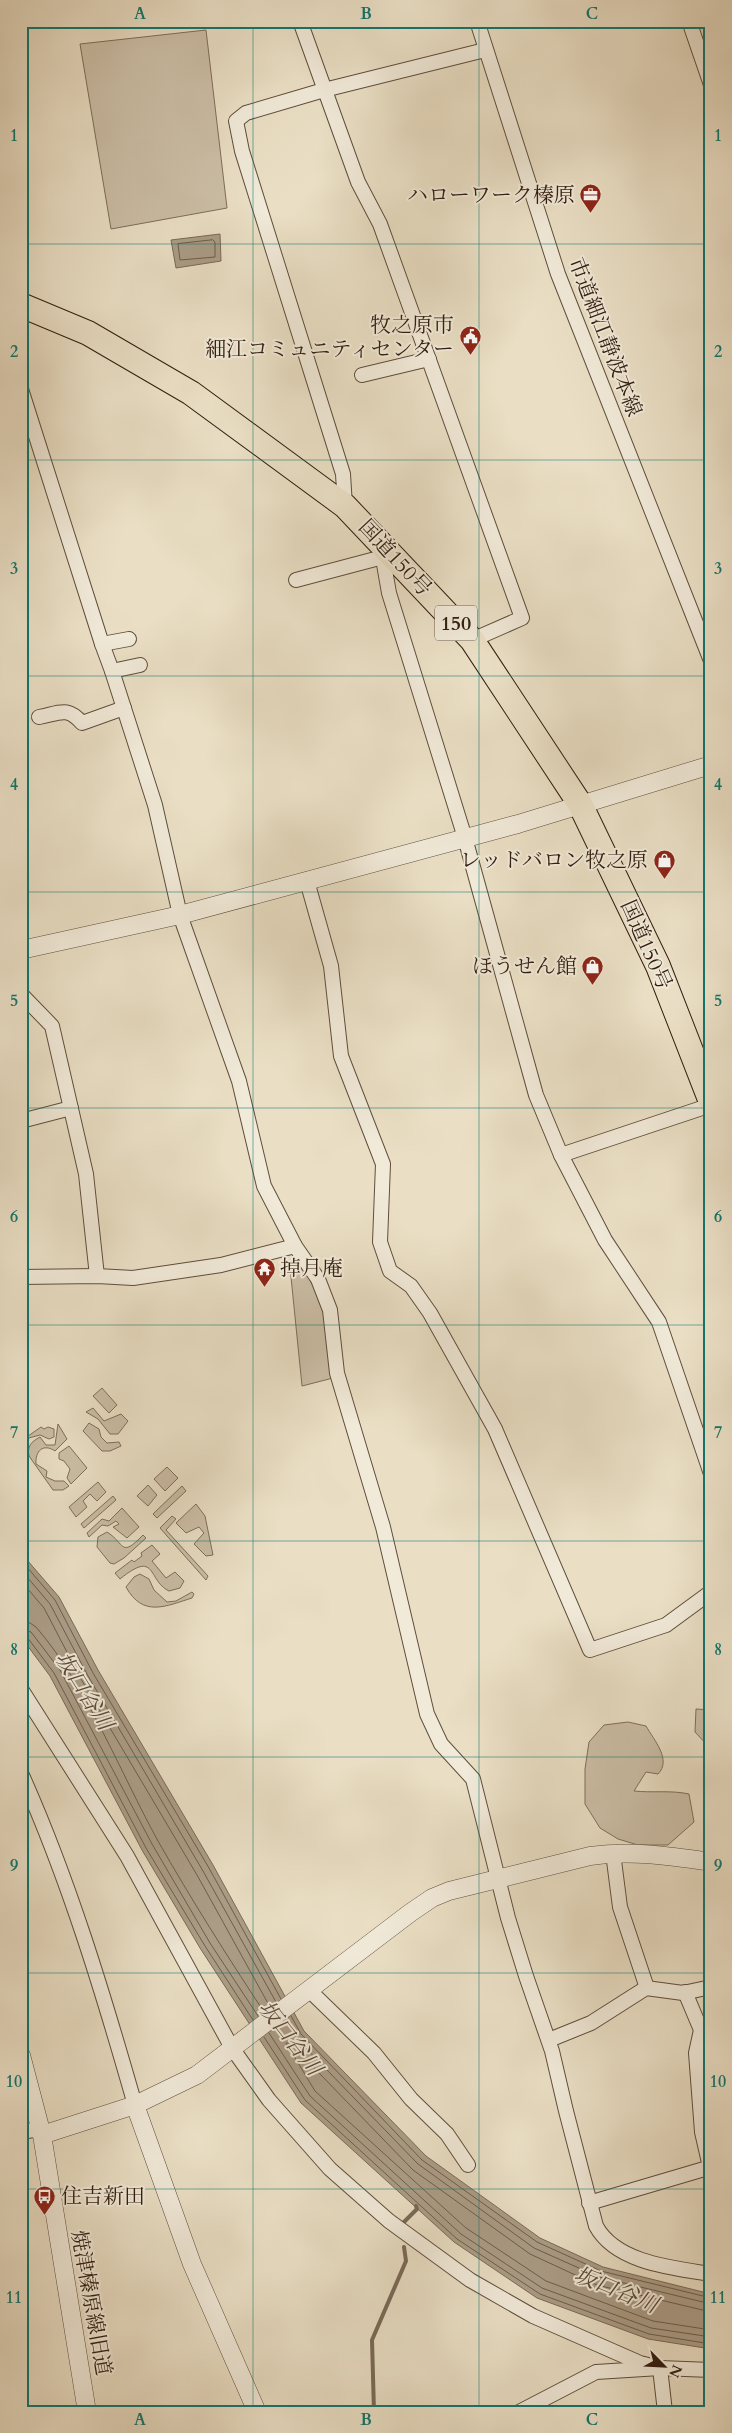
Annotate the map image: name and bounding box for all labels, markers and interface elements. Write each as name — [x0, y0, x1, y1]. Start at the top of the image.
text: A — [134, 3, 146, 25]
text: B — [360, 3, 372, 25]
text: C — [586, 3, 598, 25]
text: 1 — [10, 125, 18, 147]
text: 1 — [714, 125, 722, 147]
place label: ハローワーク榛原 — [407, 181, 575, 210]
office icon: ハローワーク榛原 — [579, 183, 603, 214]
street label: 市道細江静波本線 — [561, 253, 649, 421]
place label: 牧之原市 細江コミュニティセンター — [205, 311, 454, 364]
public building icon: 牧之原市 細江コミュニティセンター — [458, 325, 482, 356]
text: 2 — [10, 341, 18, 363]
text: 2 — [714, 341, 722, 363]
street label: 国道150号 — [352, 513, 438, 603]
text: 3 — [10, 558, 18, 580]
text: 3 — [714, 558, 722, 580]
road number: 150 — [435, 606, 477, 640]
text: 4 — [10, 774, 18, 796]
text: 4 — [714, 774, 722, 796]
place label: レッドバロン牧之原 — [460, 846, 648, 875]
shop icon: レッドバロン牧之原 — [652, 848, 676, 879]
street label: 国道150号 — [613, 896, 679, 994]
place label: ほうせん館 — [472, 952, 577, 981]
shop icon: ほうせん館 — [581, 954, 605, 985]
text: 5 — [10, 990, 18, 1012]
text: 5 — [714, 990, 722, 1012]
text: 6 — [10, 1206, 18, 1228]
text: 6 — [714, 1206, 722, 1228]
place label: 掉月庵 — [280, 1254, 343, 1283]
temple icon: 掉月庵 — [252, 1256, 276, 1287]
text: 7 — [10, 1422, 18, 1444]
text: 7 — [714, 1422, 722, 1444]
text: 8 — [10, 1639, 18, 1661]
text: 8 — [714, 1639, 722, 1661]
water label: 坂口谷川 — [48, 1646, 121, 1738]
text: 9 — [10, 1855, 18, 1877]
text: 9 — [714, 1855, 722, 1877]
water label: 坂口谷川 — [251, 1994, 330, 2083]
text: 10 — [6, 2071, 22, 2093]
text: 10 — [710, 2071, 726, 2093]
place label: 住吉新田 — [61, 2182, 145, 2211]
bus stop icon: 住吉新田 — [33, 2184, 57, 2215]
street label: 焼津榛原線旧道 — [64, 2228, 118, 2378]
water label: 坂口谷川 — [570, 2260, 664, 2321]
text: 11 — [6, 2287, 22, 2309]
text: 11 — [710, 2287, 726, 2309]
north arrow — [640, 2340, 690, 2390]
text: N — [664, 2362, 687, 2381]
text: A — [134, 2409, 146, 2431]
text: B — [360, 2409, 372, 2431]
text: C — [586, 2409, 598, 2431]

